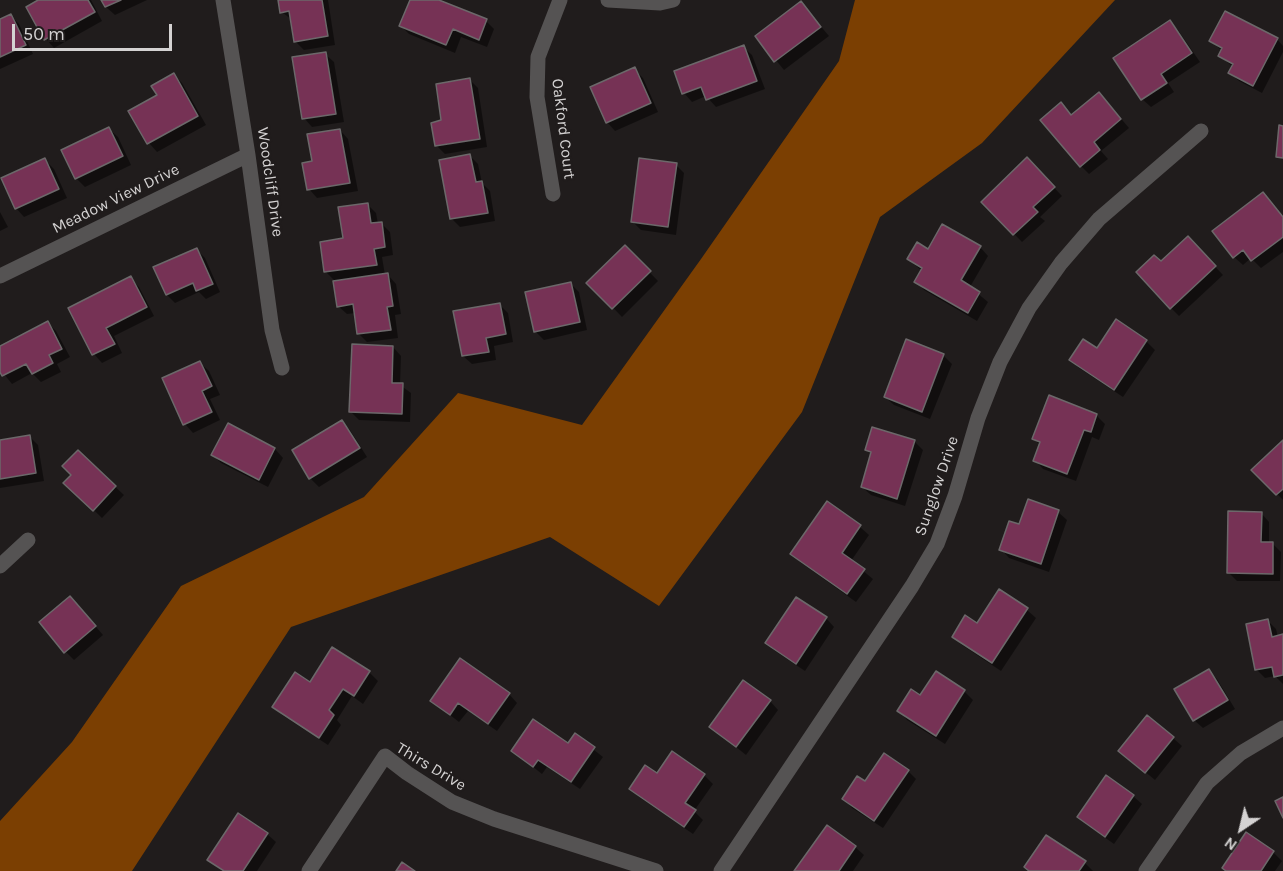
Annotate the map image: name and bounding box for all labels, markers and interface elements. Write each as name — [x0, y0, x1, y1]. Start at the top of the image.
scale bar — [15, 12, 176, 50]
text: 50 m — [23, 23, 65, 45]
street label: Oakford Court — [547, 78, 579, 180]
street label: Woodcliff Drive — [253, 126, 287, 238]
street label: Meadow View Drive — [49, 160, 183, 238]
street label: Sunglow Drive — [911, 434, 963, 538]
street label: Thirs Drive — [393, 739, 469, 795]
north arrow — [1211, 799, 1271, 859]
text: N — [1220, 833, 1241, 855]

